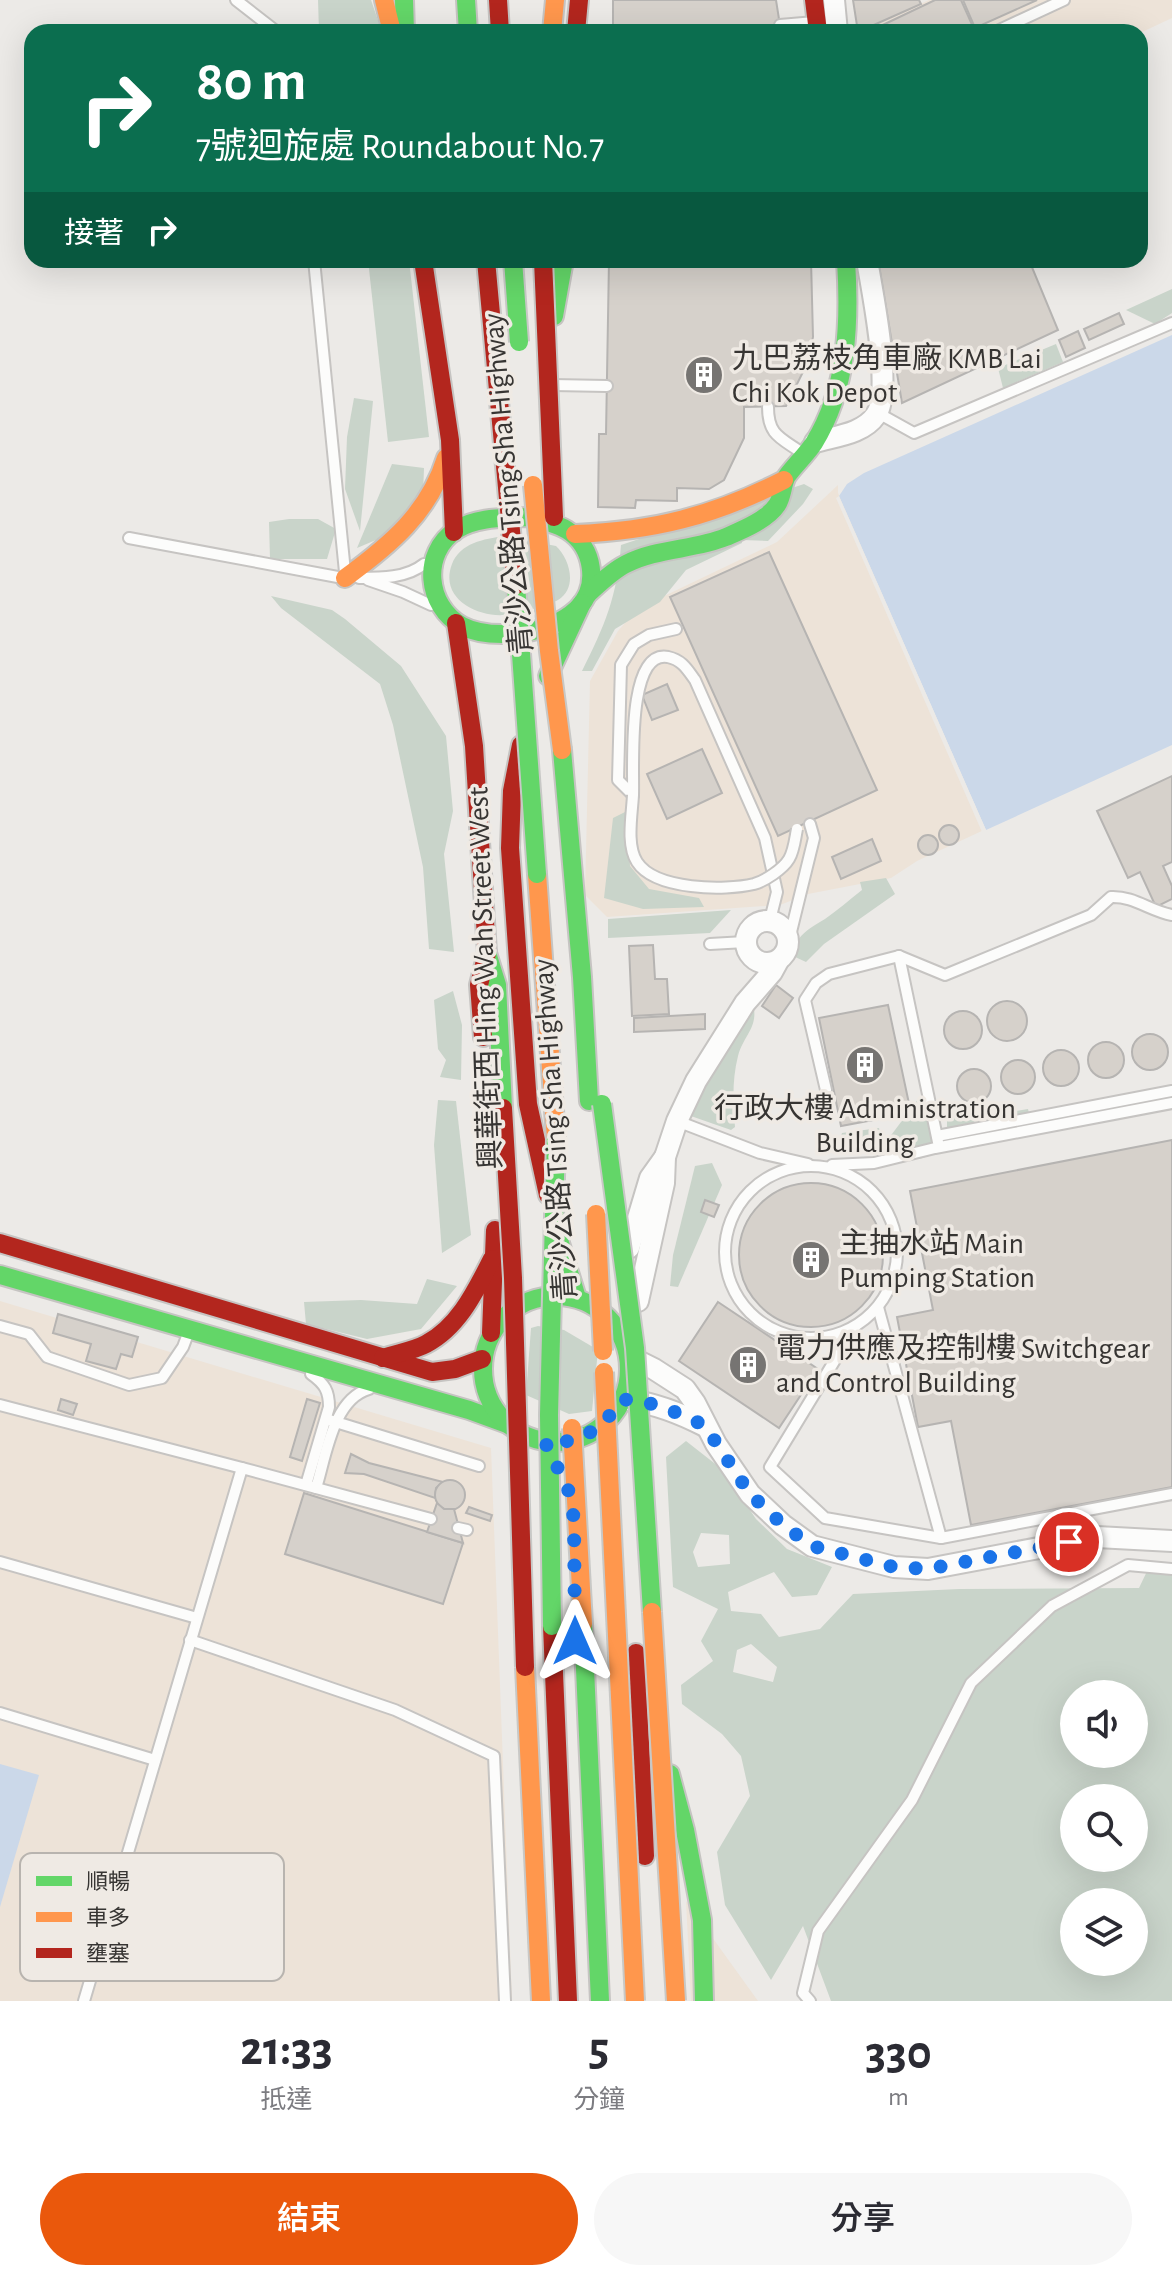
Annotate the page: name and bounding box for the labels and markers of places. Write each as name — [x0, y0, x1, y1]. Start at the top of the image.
place label: 九巴荔枝角車廠 KMB Lai Chi Kok Depot — [732, 342, 1042, 408]
building icon: 九巴荔枝角車廠 KMB Lai Chi Kok Depot — [683, 354, 725, 396]
building icon: 行政大樓 Administration Building — [844, 1044, 886, 1086]
place label: 行政大樓 Administration Building — [714, 1092, 1016, 1158]
place label: 主抽水站 Main Pumping Station — [839, 1227, 1035, 1293]
building icon: 主抽水站 Main Pumping Station — [790, 1239, 832, 1281]
place label: 電力供應及控制樓 Switchgear and Control Building — [776, 1332, 1150, 1398]
building icon: 電力供應及控制樓 Switchgear and Control Building — [727, 1344, 769, 1386]
pin — [1035, 1508, 1103, 1576]

